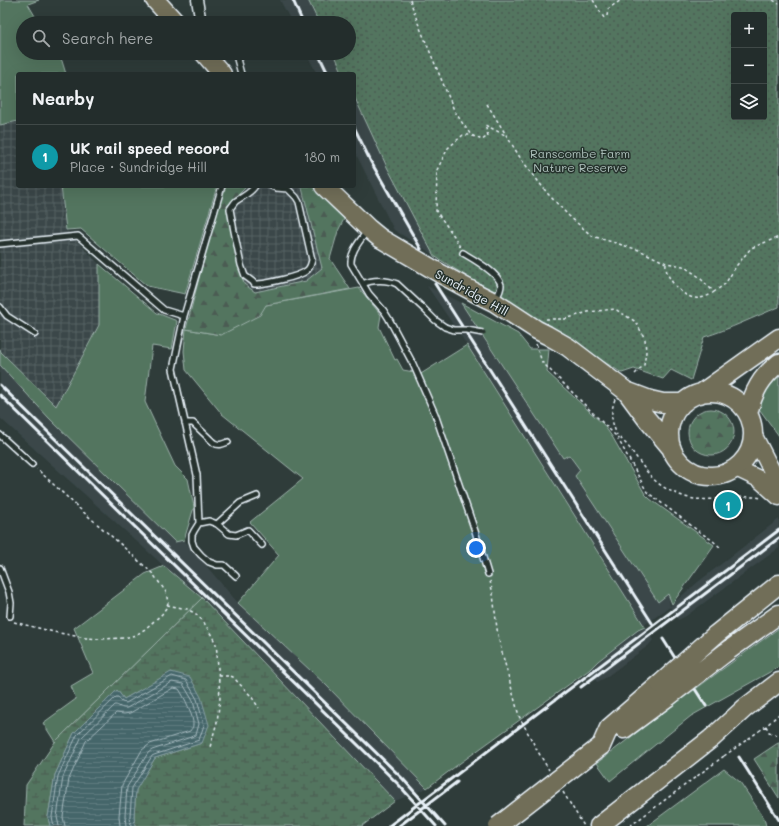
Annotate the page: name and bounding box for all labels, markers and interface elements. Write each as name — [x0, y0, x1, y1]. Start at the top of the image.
map controls — [731, 12, 767, 120]
button: + — [731, 12, 767, 48]
search box — [16, 16, 356, 60]
icon: search — [30, 27, 52, 49]
text: Search here — [62, 28, 153, 48]
button: − — [731, 48, 767, 84]
button: layers — [731, 84, 767, 120]
text: Nearby — [32, 87, 94, 109]
text: UK rail speed record — [70, 138, 229, 158]
park label: Ranscombe Farm Nature Reserve — [530, 145, 630, 175]
text: 1 — [42, 148, 48, 165]
text: 180 m — [304, 148, 340, 165]
text: Place · Sundridge Hill — [70, 158, 207, 175]
street label: Sundridge Hill — [433, 265, 511, 319]
pin: 1 — [715, 490, 741, 520]
your location — [466, 538, 486, 558]

